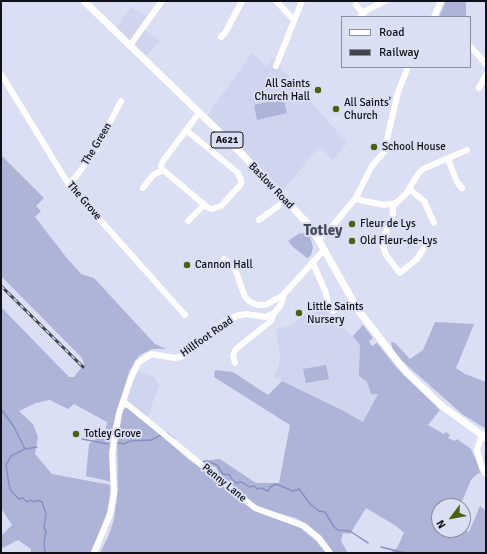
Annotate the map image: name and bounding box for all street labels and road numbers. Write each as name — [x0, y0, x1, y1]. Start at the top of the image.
street label: The Green — [79, 120, 115, 168]
road number: A621 — [211, 132, 243, 148]
street label: Baslow Road — [246, 160, 296, 212]
street label: The Grove — [64, 179, 104, 223]
street label: Hillfoot Road — [178, 314, 236, 360]
street label: Penny Lane — [199, 461, 249, 505]

